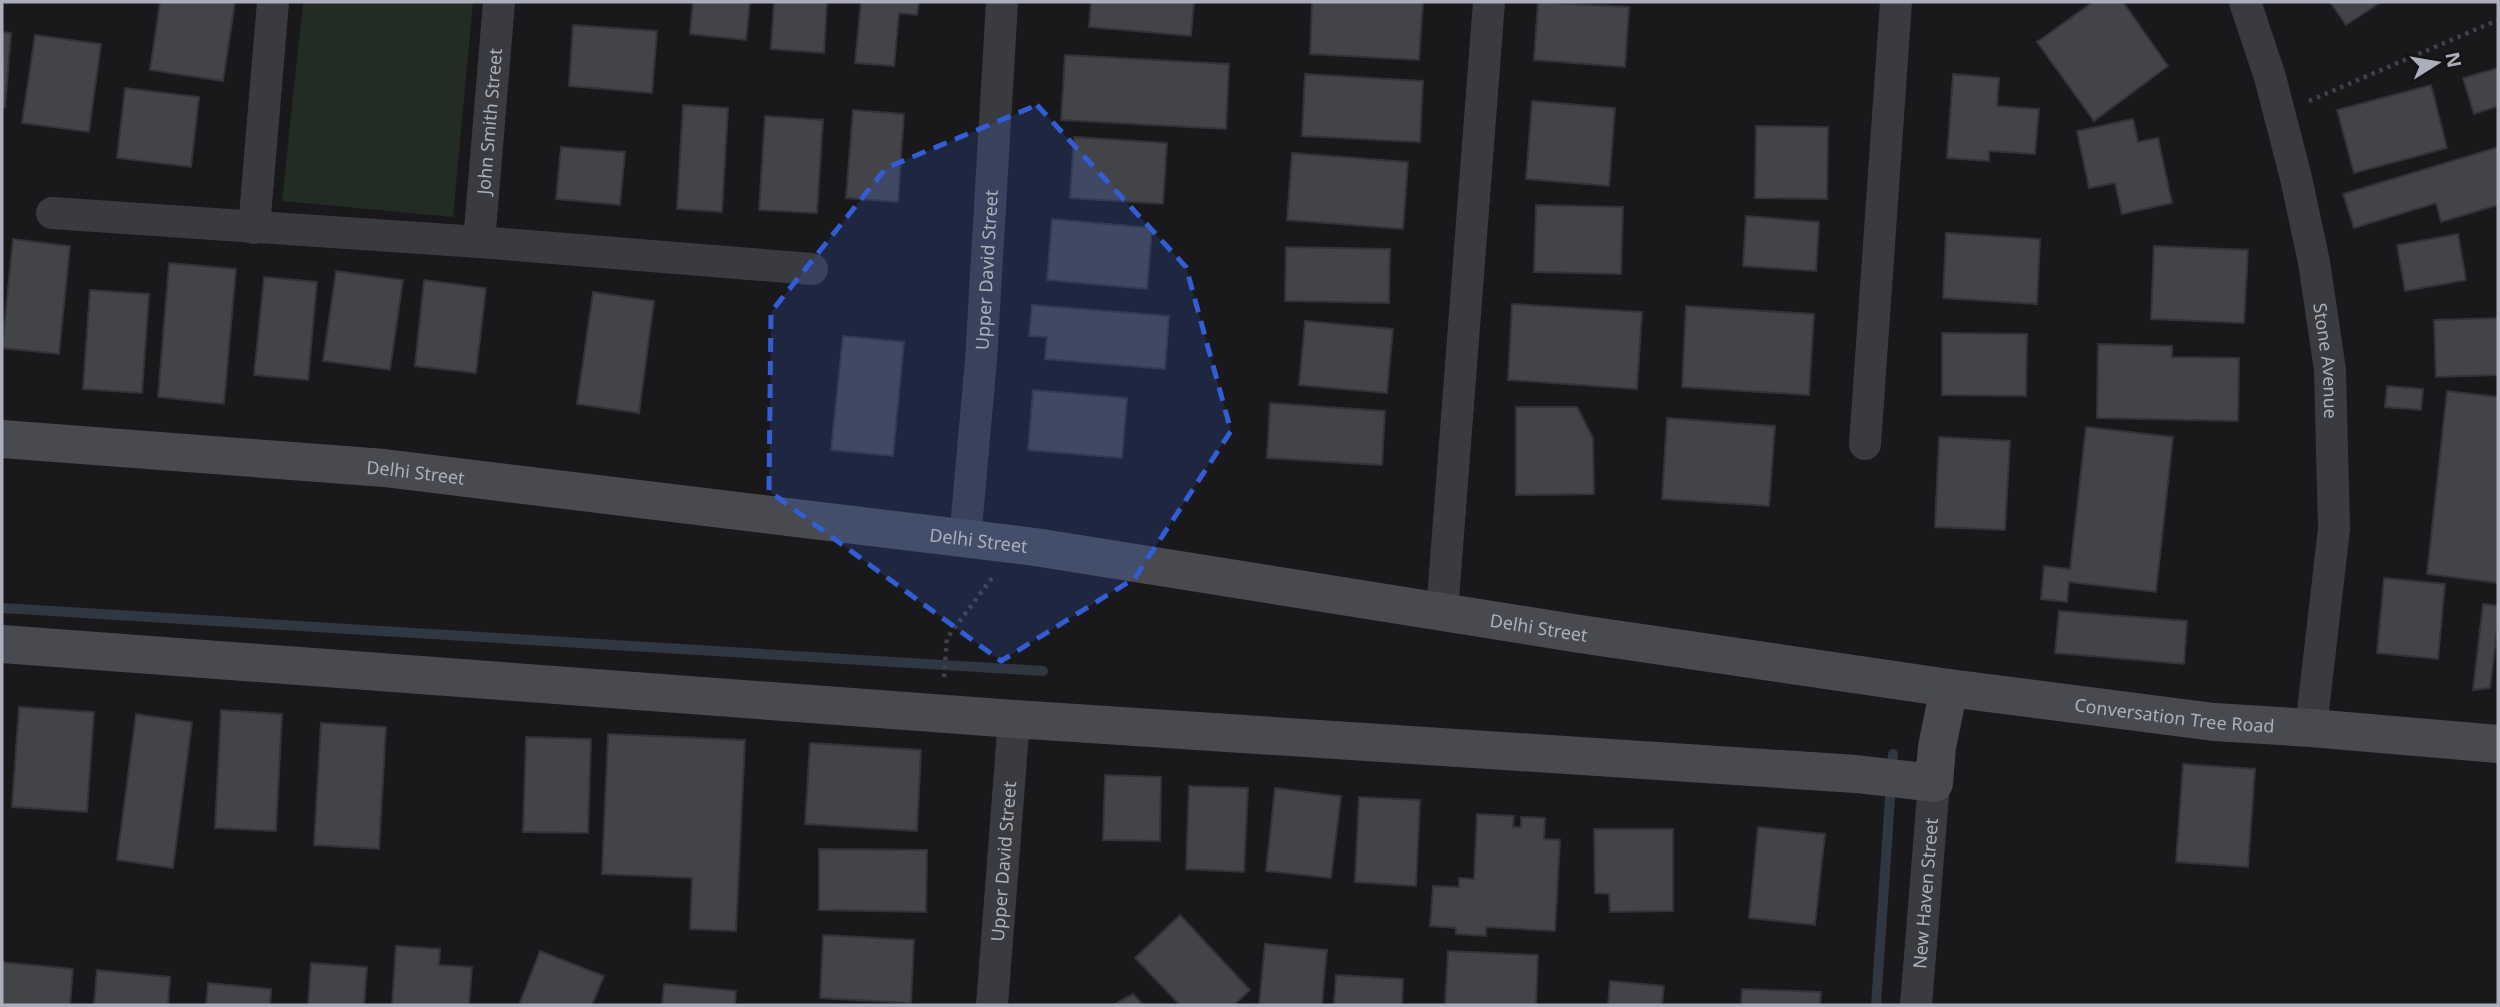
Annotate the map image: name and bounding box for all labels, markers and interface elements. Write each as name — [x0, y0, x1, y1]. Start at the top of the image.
north arrow — [2402, 28, 2472, 98]
street label: John Smith Street — [471, 47, 507, 198]
text: N — [2439, 50, 2468, 70]
street label: Upper David Street — [970, 188, 1003, 351]
street label: Stone Avenue — [2308, 301, 2343, 419]
street label: Delhi Street — [366, 455, 467, 490]
street label: Delhi Street — [928, 522, 1029, 558]
street label: Delhi Street — [1488, 608, 1590, 647]
street label: Conversation Tree Road — [2073, 692, 2275, 738]
street label: Upper David Street — [985, 780, 1021, 942]
street label: New Haven Street — [1907, 817, 1943, 970]

